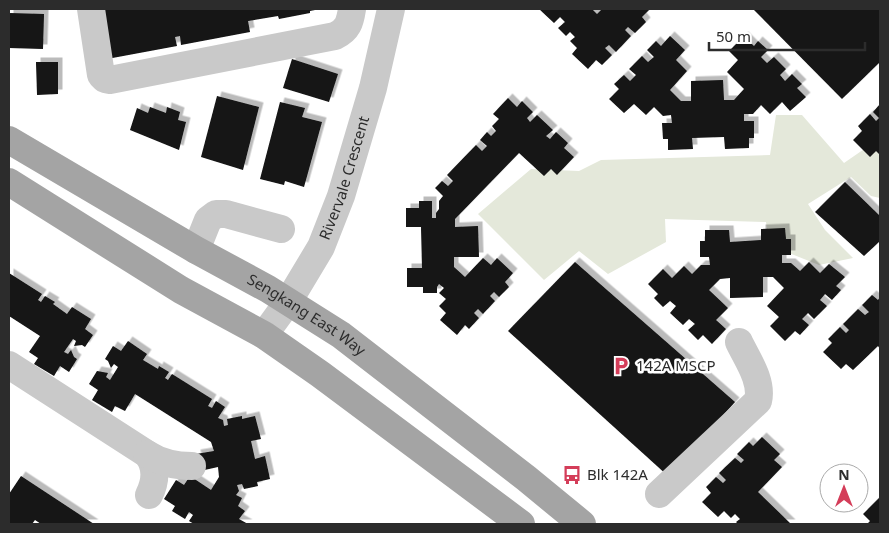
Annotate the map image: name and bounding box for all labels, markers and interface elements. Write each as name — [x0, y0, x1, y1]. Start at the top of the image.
scale bar — [709, 20, 865, 52]
text: 50 m — [716, 26, 751, 46]
street label: Rivervale Crescent — [314, 113, 373, 242]
street label: Sengkang East Way — [244, 269, 370, 360]
parking icon: 142A MSCP — [610, 355, 632, 377]
place label: 142A MSCP — [636, 355, 716, 375]
north arrow — [819, 463, 869, 513]
bus stop icon: Blk 142A — [561, 464, 583, 486]
place label: Blk 142A — [587, 464, 648, 484]
text: N — [838, 465, 850, 484]

